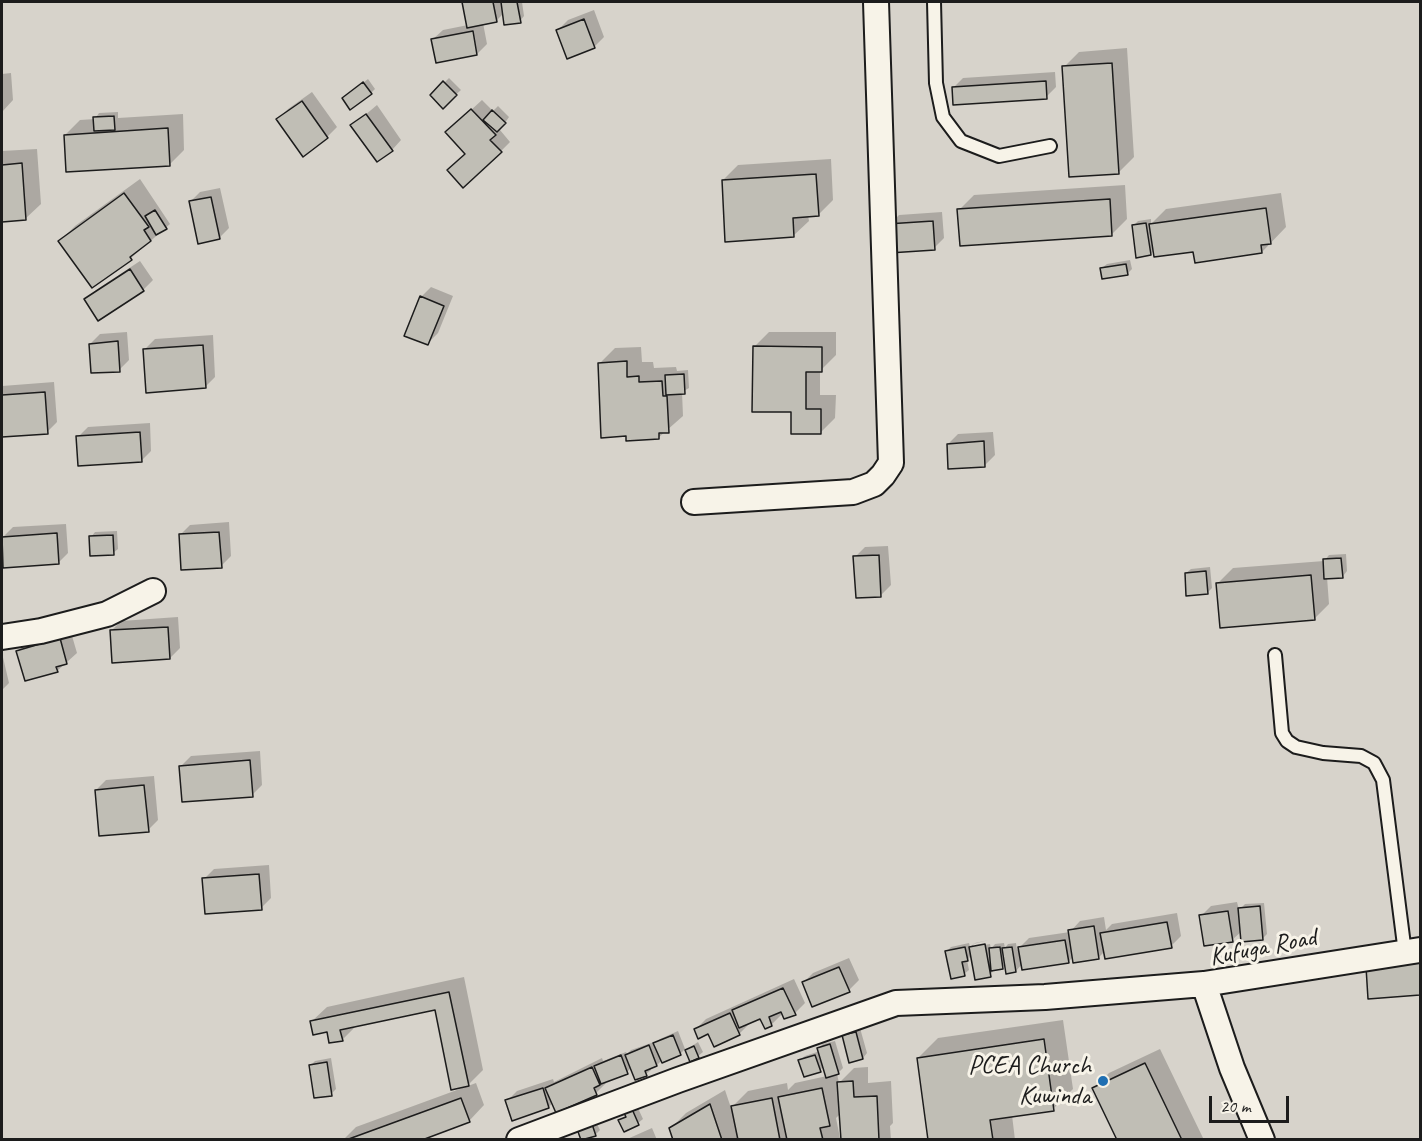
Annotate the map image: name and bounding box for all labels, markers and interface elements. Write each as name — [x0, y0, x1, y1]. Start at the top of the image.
street label: Kufuga Road — [1207, 922, 1319, 974]
place label: PCEA Church Kuwinda — [968, 1050, 1091, 1112]
marker: PCEA Church Kuwinda — [1096, 1074, 1110, 1088]
scale bar — [1212, 1084, 1292, 1122]
text: 20 m — [1220, 1095, 1251, 1117]

